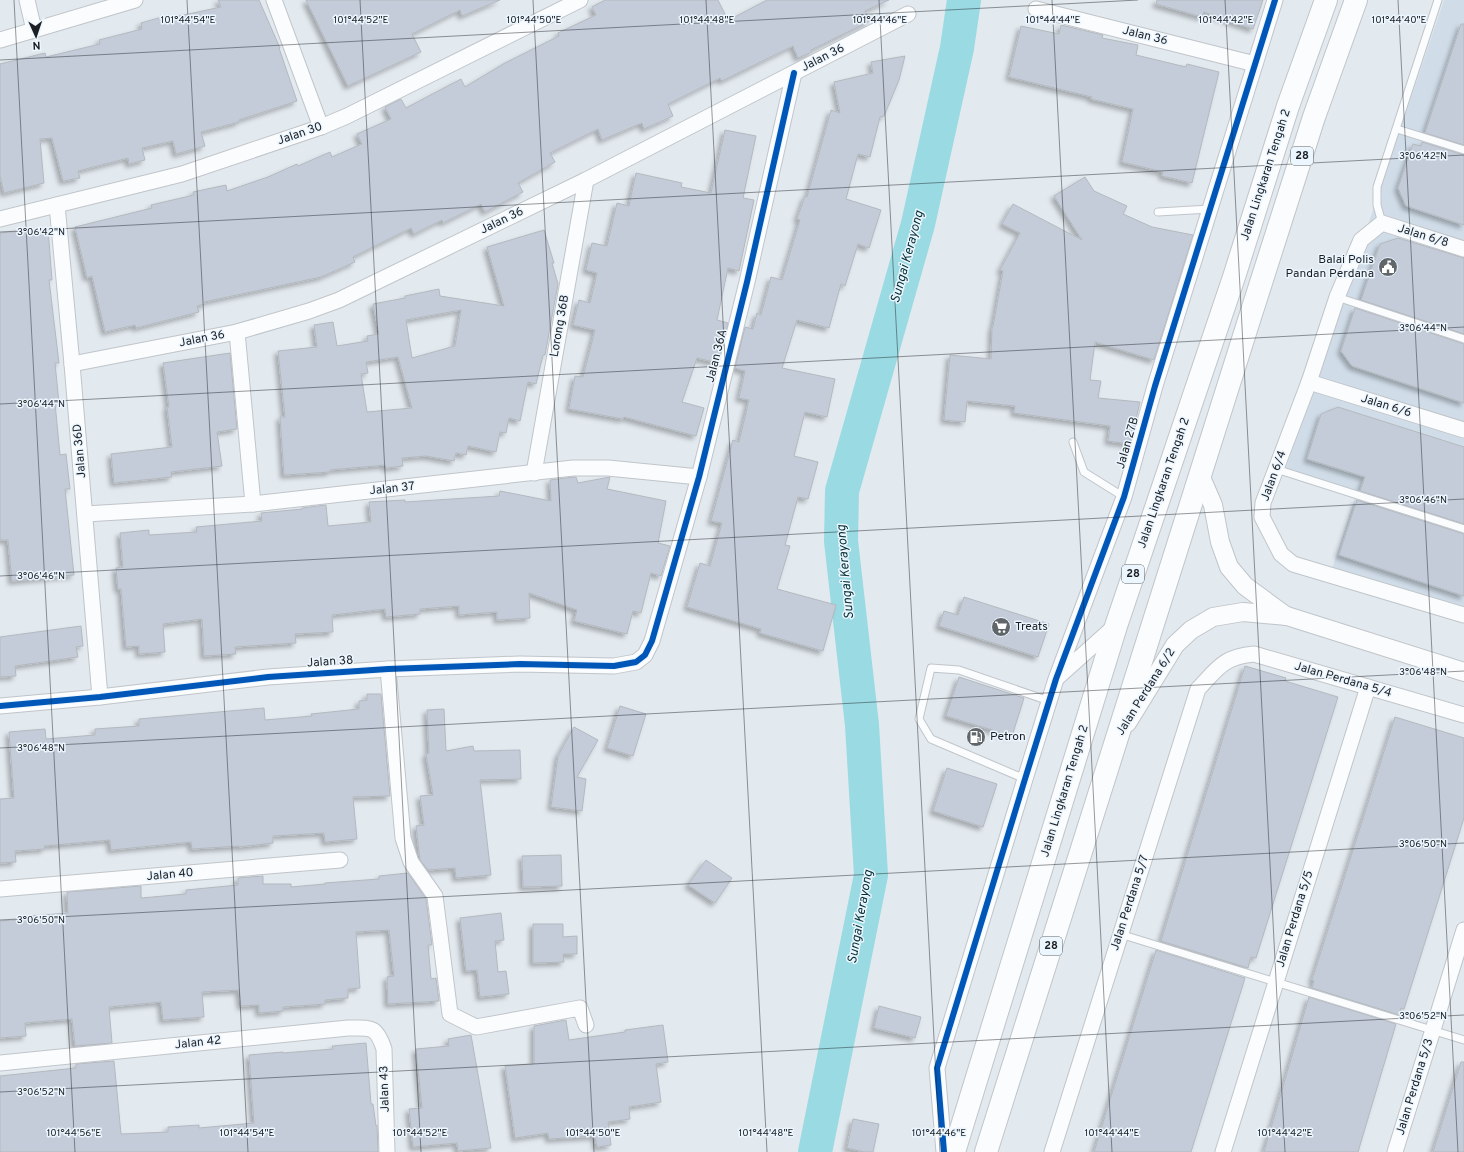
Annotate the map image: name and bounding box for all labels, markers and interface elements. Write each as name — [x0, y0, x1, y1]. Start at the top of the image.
text: 101°44'54"E — [160, 14, 216, 27]
text: 101°44'52"E — [334, 14, 388, 27]
text: 101°44'50"E — [506, 14, 562, 27]
text: 101°44'48"E — [680, 14, 734, 27]
text: 101°44'46"E — [853, 14, 907, 27]
text: 101°44'44"E — [1026, 14, 1080, 27]
text: 101°44'42"E — [1199, 14, 1253, 27]
text: 101°44'40"E — [1371, 14, 1427, 27]
north arrow — [16, 16, 56, 56]
street label: Jalan 36 — [1121, 23, 1169, 49]
text: N — [32, 38, 41, 52]
street label: Jalan 36 — [799, 40, 847, 76]
street label: Jalan Lingkaran Tengah 2 — [1237, 107, 1295, 243]
street label: Jalan 30 — [275, 119, 325, 149]
road number: 28 — [1291, 147, 1313, 165]
text: 3°06'42"N — [1399, 150, 1447, 163]
street label: Jalan 36 — [478, 204, 526, 238]
water label: Sungai Kerayong — [888, 208, 928, 305]
street label: Jalan 6/8 — [1396, 221, 1450, 251]
text: 3°06'42"N — [17, 226, 65, 239]
place label: Balai Polis Pandan Perdana — [1286, 252, 1374, 282]
public building icon: Balai Polis Pandan Perdana — [1377, 256, 1399, 278]
street label: Lorong 36B — [547, 293, 573, 358]
text: 3°06'44"N — [1399, 322, 1447, 335]
street label: Jalan 36 — [178, 327, 226, 351]
street label: Jalan 36A — [703, 328, 731, 384]
street label: Jalan 6/6 — [1359, 391, 1413, 421]
text: 3°06'44"N — [17, 398, 65, 411]
street label: Jalan 27B — [1113, 415, 1143, 471]
street label: Jalan Lingkaran Tengah 2 — [1134, 415, 1194, 551]
street label: Jalan 36D — [70, 423, 90, 479]
street label: Jalan 6/4 — [1257, 449, 1291, 503]
street label: Jalan 37 — [369, 479, 415, 499]
text: 3°06'46"N — [1399, 494, 1447, 507]
water label: Sungai Kerayong — [834, 523, 858, 620]
road number: 28 — [1122, 565, 1144, 583]
text: 3°06'46"N — [17, 570, 65, 583]
supermarket icon: Treats — [990, 616, 1012, 638]
place label: Treats — [1015, 619, 1048, 635]
street label: Jalan Perdana 6/2 — [1113, 645, 1179, 739]
street label: Jalan 38 — [306, 652, 354, 672]
street label: Jalan Perdana 5/4 — [1292, 658, 1394, 702]
text: 3°06'48"N — [1399, 666, 1447, 679]
street label: Jalan Lingkaran Tengah 2 — [1037, 723, 1093, 859]
fuel station icon: Petron — [965, 726, 987, 748]
place label: Petron — [990, 729, 1026, 745]
text: 3°06'48"N — [17, 742, 65, 755]
text: 3°06'50"N — [1399, 838, 1447, 851]
street label: Jalan Perdana 5/7 — [1107, 853, 1153, 953]
street label: Jalan 40 — [146, 865, 194, 885]
water label: Sungai Kerayong — [845, 868, 877, 965]
street label: Jalan Perdana 5/5 — [1273, 869, 1317, 969]
text: 3°06'50"N — [17, 914, 65, 927]
road number: 28 — [1040, 937, 1062, 955]
text: 3°06'52"N — [1399, 1010, 1447, 1023]
street label: Jalan 42 — [174, 1033, 222, 1053]
street label: Jalan Perdana 5/3 — [1393, 1037, 1437, 1137]
street label: Jalan 43 — [376, 1065, 394, 1113]
text: 3°06'52"N — [17, 1086, 65, 1099]
text: 101°44'56"E — [47, 1127, 101, 1140]
text: 101°44'54"E — [219, 1127, 275, 1140]
text: 101°44'52"E — [393, 1127, 447, 1140]
text: 101°44'50"E — [565, 1127, 621, 1140]
text: 101°44'48"E — [739, 1127, 793, 1140]
text: 101°44'46"E — [912, 1127, 966, 1140]
text: 101°44'44"E — [1085, 1127, 1139, 1140]
text: 101°44'42"E — [1258, 1127, 1312, 1140]

